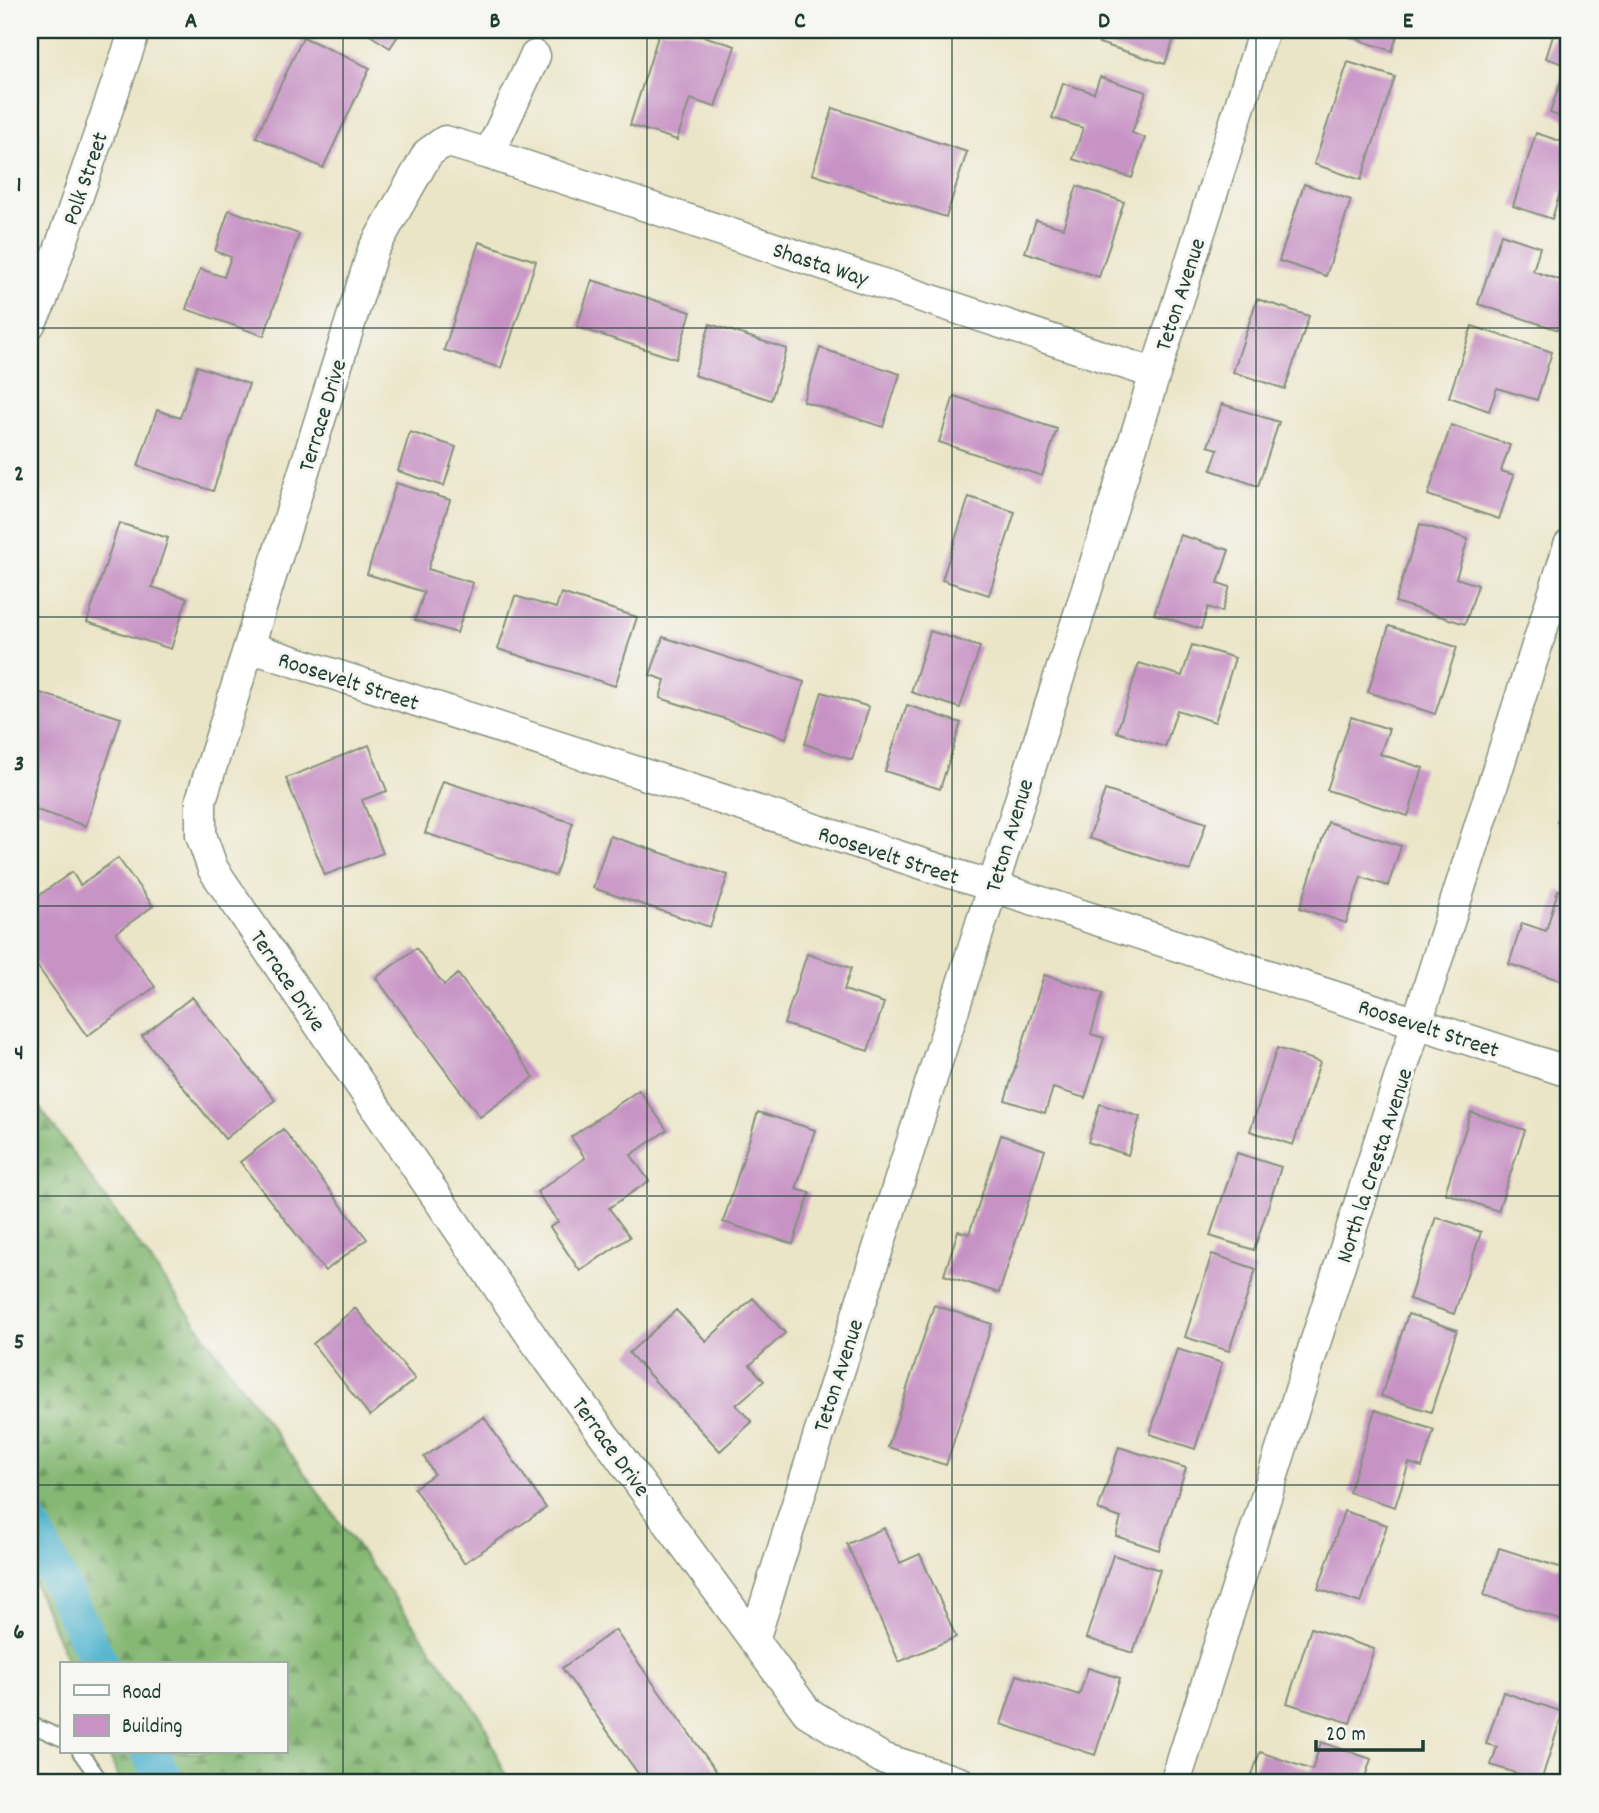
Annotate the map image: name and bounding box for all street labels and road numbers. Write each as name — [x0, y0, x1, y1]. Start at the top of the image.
street label: Polk Street — [56, 128, 119, 230]
street label: Teton Avenue — [1149, 234, 1216, 356]
street label: Shasta Way — [768, 235, 873, 298]
street label: Terrace Drive — [292, 356, 357, 476]
street label: Roosevelt Street — [273, 645, 423, 722]
street label: Teton Avenue — [978, 775, 1044, 897]
street label: Roosevelt Street — [813, 819, 963, 896]
street label: Terrace Drive — [240, 925, 332, 1039]
street label: Roosevelt Street — [1353, 992, 1503, 1069]
street label: North la Cresta Avenue — [1329, 1064, 1423, 1268]
street label: Teton Avenue — [807, 1315, 874, 1437]
street label: Terrace Drive — [562, 1391, 657, 1505]

